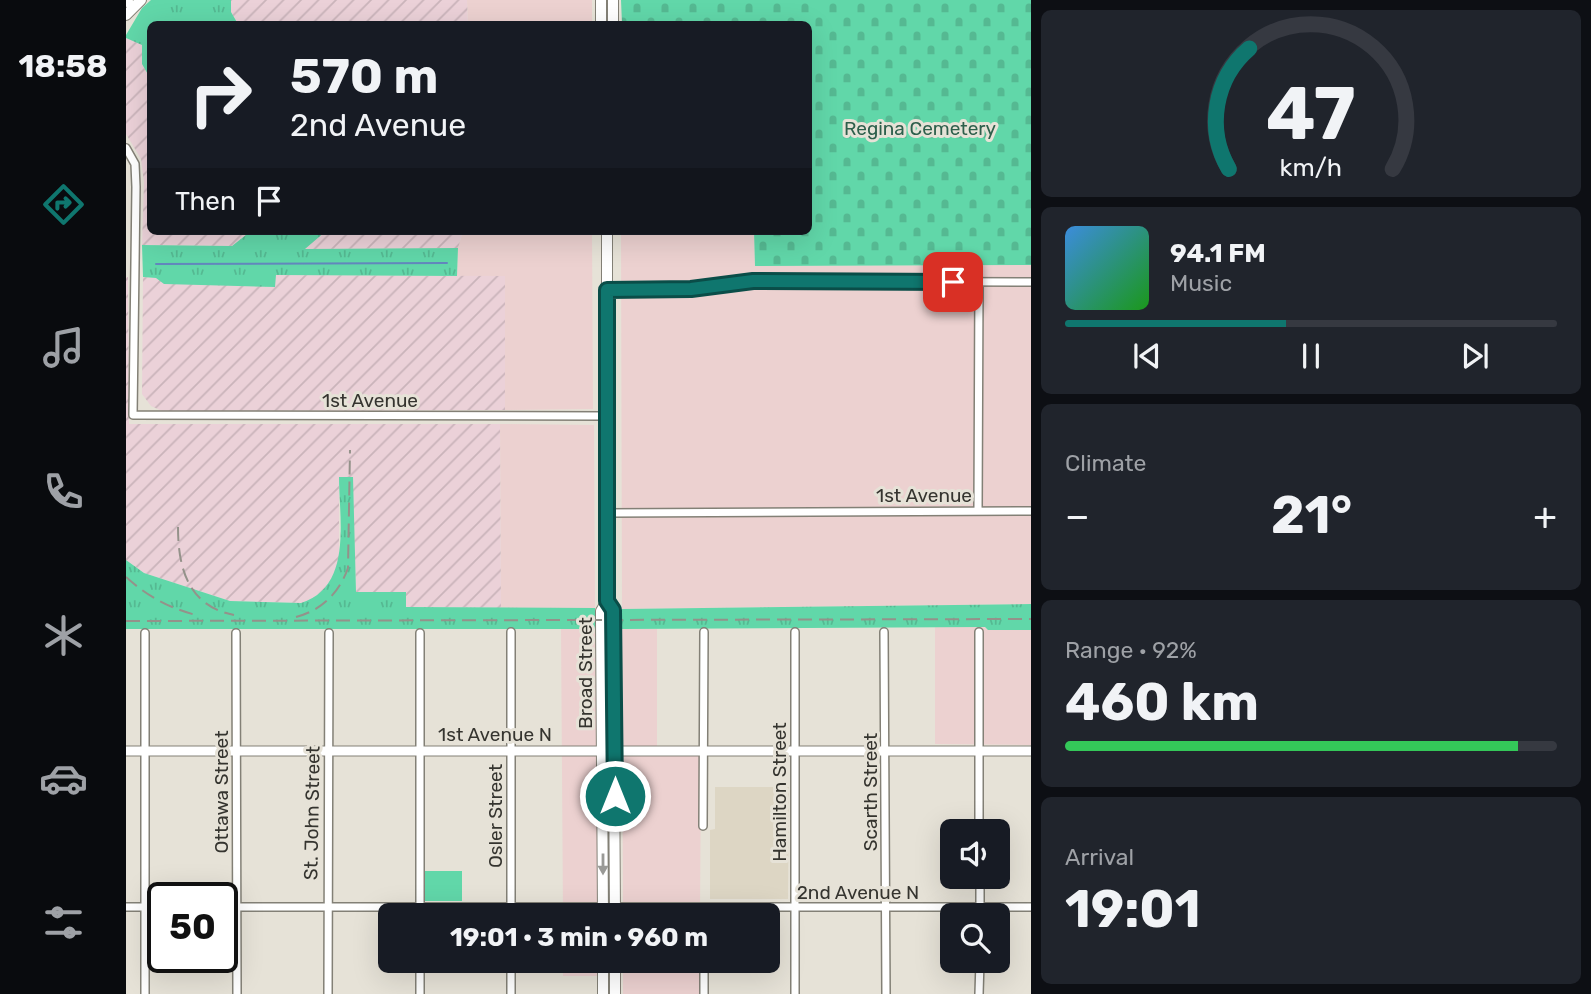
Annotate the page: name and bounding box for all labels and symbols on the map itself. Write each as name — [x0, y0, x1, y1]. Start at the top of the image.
park label: Regina Cemetery — [844, 117, 996, 140]
pin — [923, 252, 983, 312]
street label: 1st Avenue — [322, 389, 418, 412]
street label: 1st Avenue — [876, 484, 972, 507]
street label: Broad Street — [574, 616, 597, 729]
street label: Hamilton Street — [768, 722, 791, 862]
street label: 1st Avenue N — [438, 723, 552, 746]
street label: Ottawa Street — [210, 730, 233, 854]
street label: Scarth Street — [859, 732, 882, 851]
street label: St. John Street — [299, 745, 325, 880]
position arrow — [578, 759, 652, 833]
street label: Osler Street — [484, 763, 507, 868]
one-way arrow — [597, 853, 609, 875]
street label: 2nd Avenue N — [797, 881, 919, 904]
speed limit sign: 50 — [147, 882, 238, 973]

